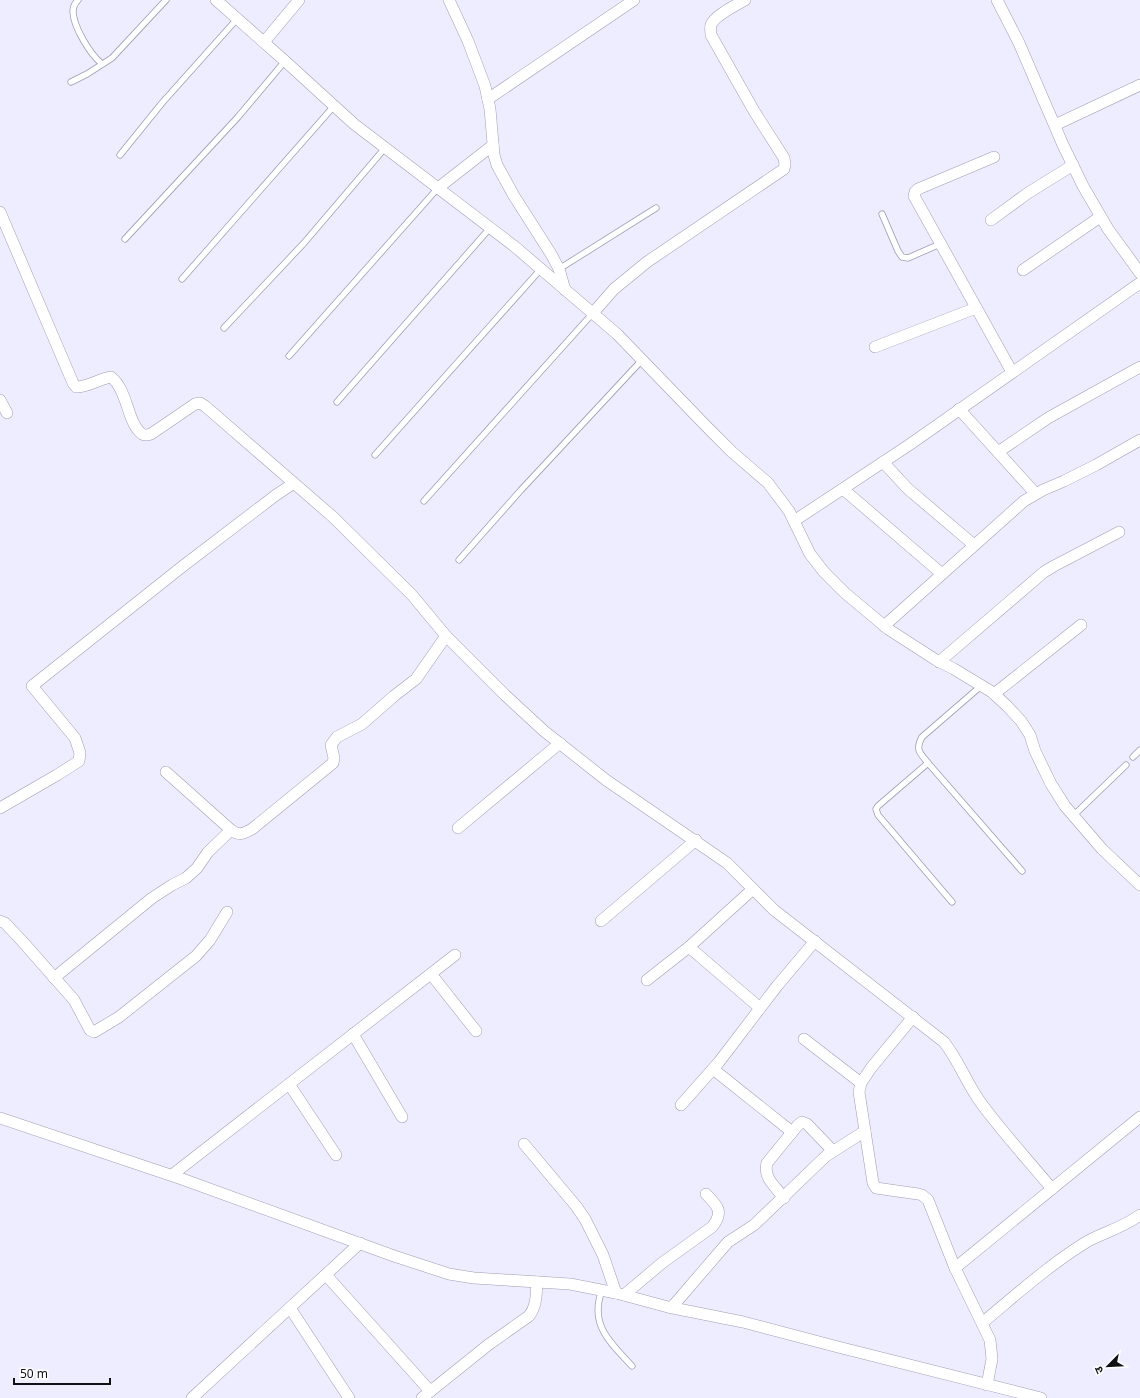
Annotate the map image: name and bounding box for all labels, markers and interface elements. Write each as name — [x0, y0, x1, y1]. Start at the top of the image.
north arrow — [1088, 1346, 1128, 1386]
scale bar — [14, 1360, 110, 1386]
text: उ — [1090, 1364, 1107, 1376]
text: 50 m — [20, 1365, 48, 1382]

